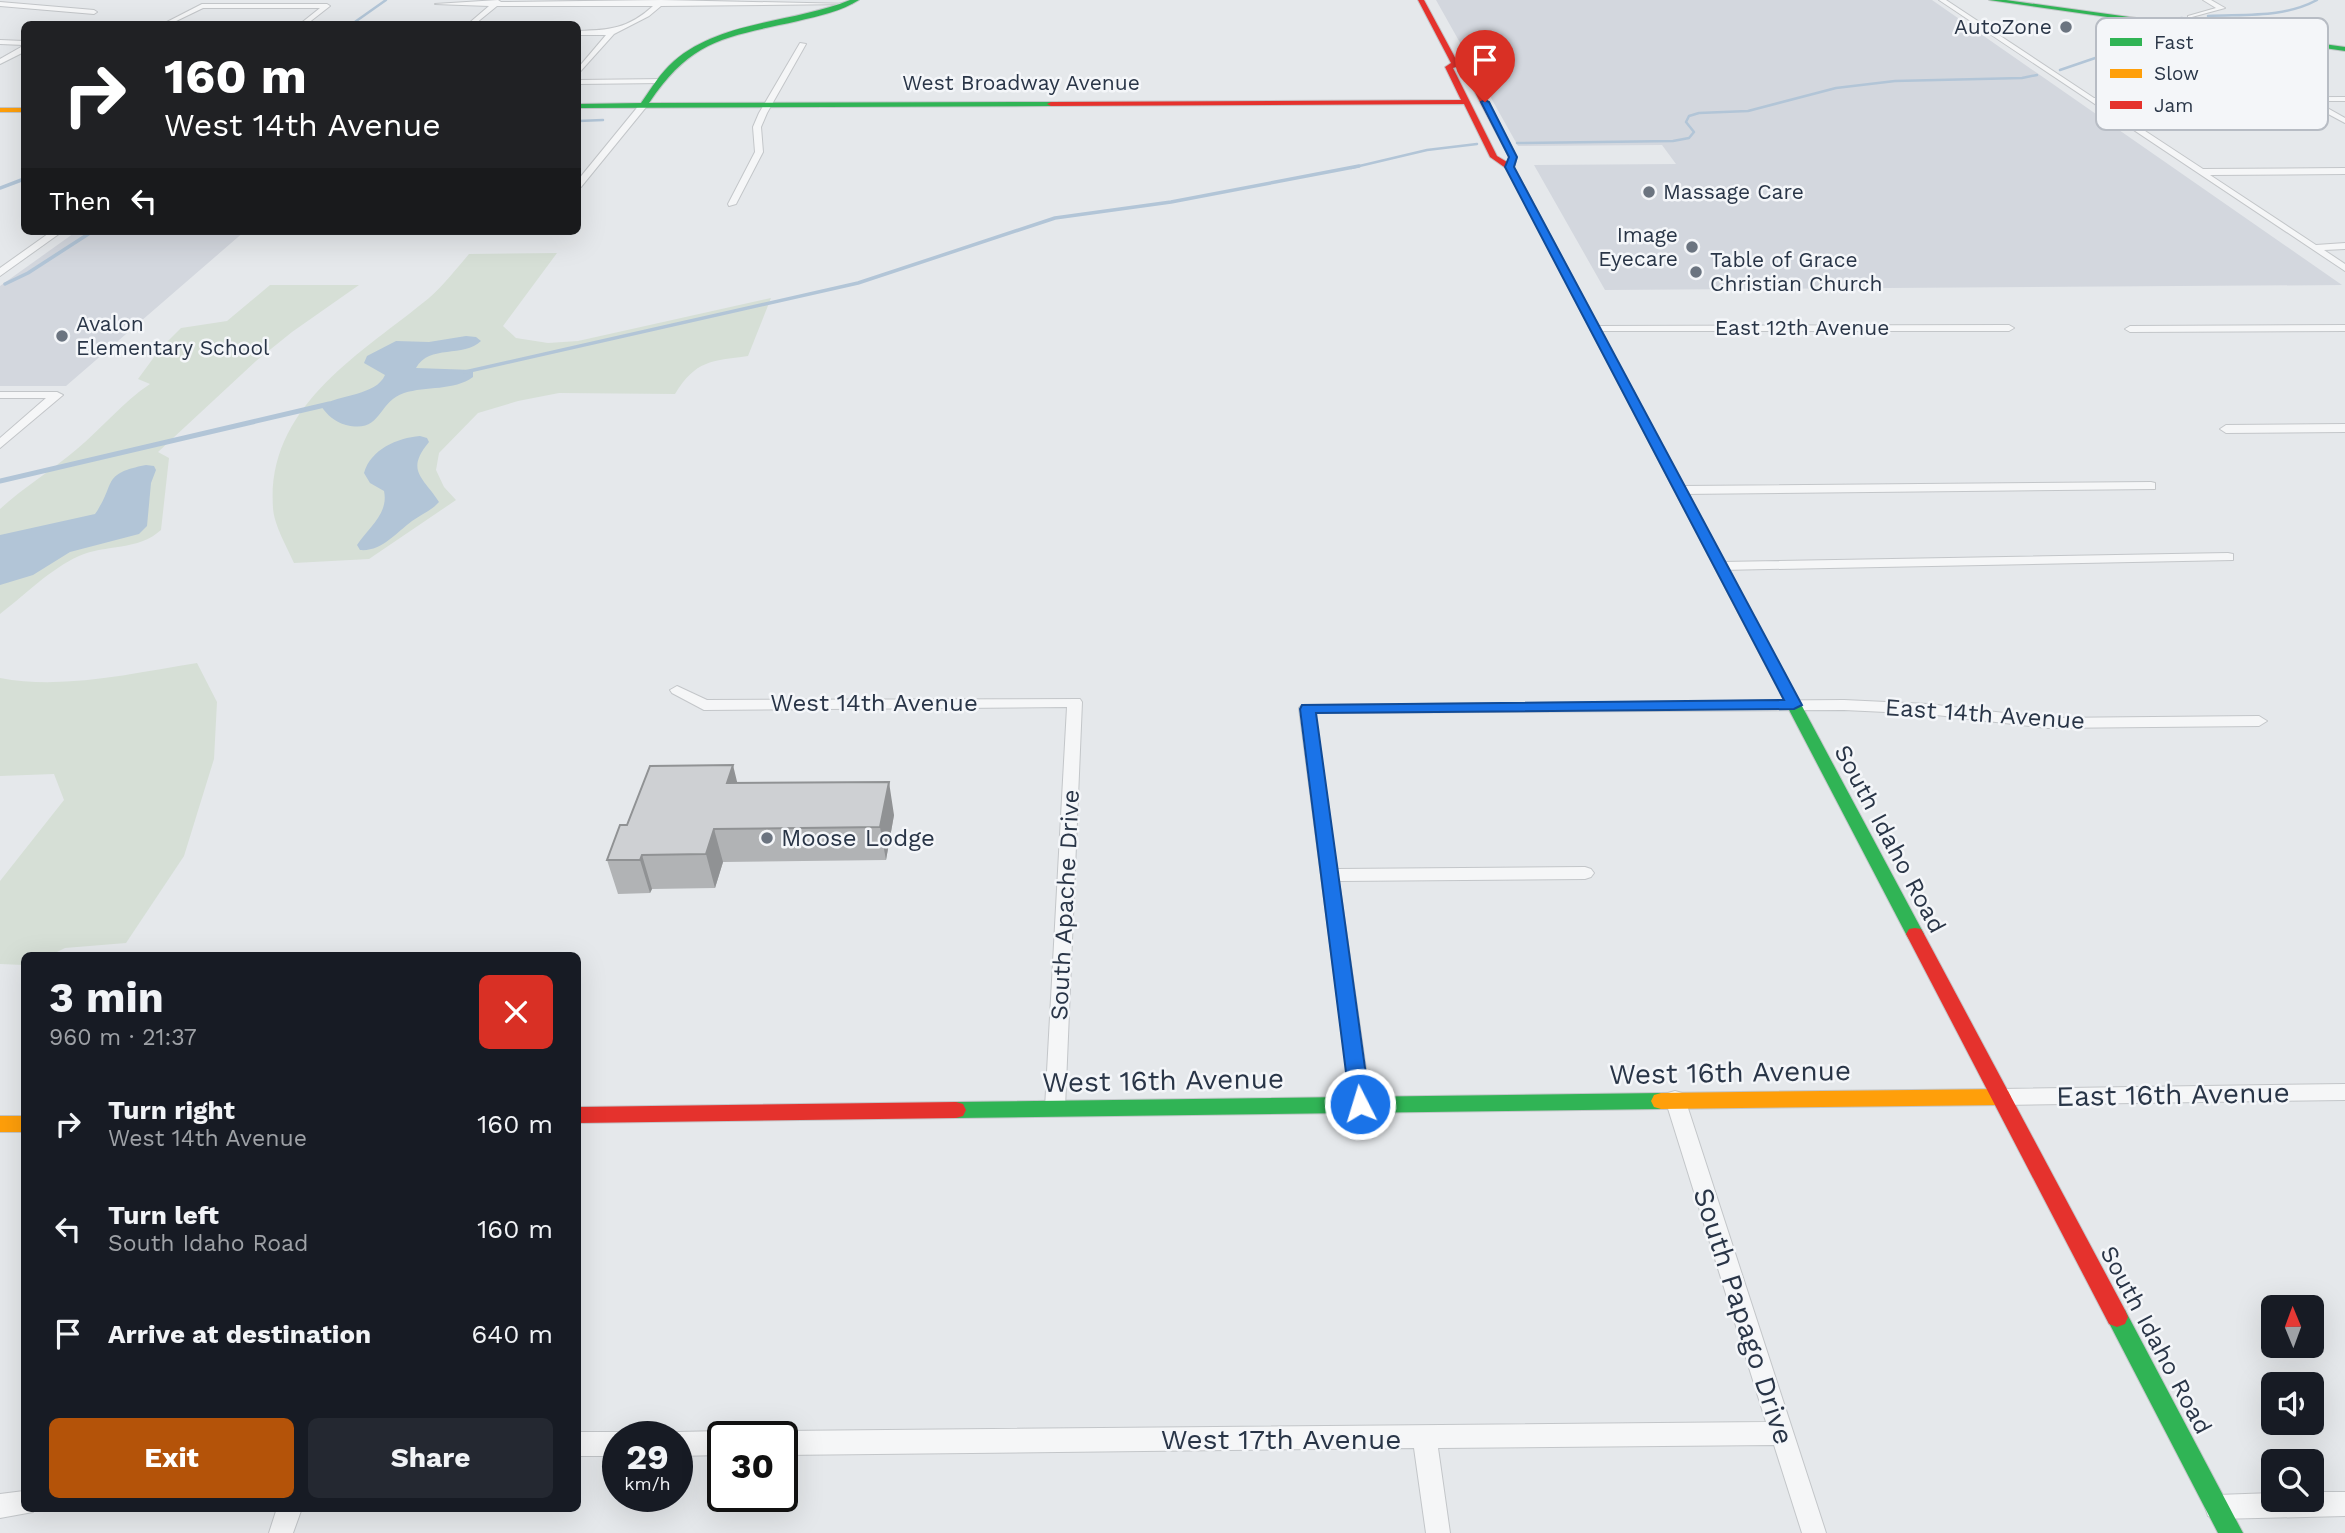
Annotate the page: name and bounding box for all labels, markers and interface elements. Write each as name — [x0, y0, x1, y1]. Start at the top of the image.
place label: AutoZone — [1954, 14, 2052, 39]
legend — [2096, 18, 2328, 130]
marker: AutoZone — [2058, 19, 2074, 35]
pin — [1455, 30, 1515, 102]
text: Fast — [2154, 31, 2193, 54]
icon: arrive — [1466, 41, 1504, 79]
text: 160 m — [164, 47, 307, 105]
icon: right — [49, 49, 140, 140]
text: Slow — [2154, 62, 2199, 85]
street label: West Broadway Avenue — [902, 70, 1140, 95]
text: Jam — [2154, 94, 2193, 117]
text: West 14th Avenue — [164, 106, 441, 144]
place label: Massage Care — [1663, 179, 1804, 204]
icon: left — [125, 182, 163, 220]
marker: Massage Care — [1641, 184, 1657, 200]
text: Then — [49, 186, 111, 216]
place label: Image Eyecare — [1598, 222, 1678, 271]
marker: Image Eyecare — [1684, 239, 1700, 255]
place label: Table of Grace Christian Church — [1710, 247, 1882, 296]
marker: Table of Grace Christian Church — [1688, 264, 1704, 280]
place label: Avalon Elementary School — [76, 311, 270, 360]
street label: East 12th Avenue — [1715, 315, 1889, 340]
marker: Avalon Elementary School — [54, 328, 70, 344]
street label: West 14th Avenue — [770, 689, 978, 717]
street label: East 14th Avenue — [1884, 693, 2086, 735]
street label: South Idaho Road — [1829, 740, 1951, 938]
street label: South Apache Drive — [1045, 789, 1085, 1021]
place label: Moose Lodge — [781, 824, 935, 852]
marker: Moose Lodge — [759, 830, 775, 846]
text: 3 min — [49, 973, 164, 1022]
button: close — [479, 975, 553, 1049]
text: 960 m · 21:37 — [49, 1024, 197, 1051]
street label: West 16th Avenue — [1609, 1054, 1851, 1091]
street label: West 16th Avenue — [1042, 1062, 1284, 1099]
position arrow — [1323, 1067, 1397, 1141]
street label: East 16th Avenue — [2056, 1076, 2290, 1113]
text: Turn right — [108, 1095, 235, 1125]
icon: right — [49, 1105, 87, 1143]
text: 160 m — [477, 1109, 553, 1139]
text: West 14th Avenue — [108, 1125, 307, 1152]
street label: South Papago Drive — [1686, 1184, 1801, 1449]
text: Turn left — [108, 1200, 219, 1230]
icon: left — [49, 1210, 87, 1248]
text: 160 m — [477, 1214, 553, 1244]
text: South Idaho Road — [108, 1230, 309, 1257]
street label: South Idaho Road — [2095, 1241, 2217, 1439]
north arrow — [2261, 1295, 2324, 1358]
map controls — [2261, 1295, 2324, 1512]
icon: arrive — [49, 1315, 87, 1353]
text: Arrive at destination — [108, 1319, 371, 1349]
text: 640 m — [471, 1319, 553, 1349]
button: sound — [2261, 1372, 2324, 1435]
button: Exit — [49, 1418, 294, 1498]
button: Share — [308, 1418, 553, 1498]
speed limit sign: 30 — [707, 1421, 798, 1512]
street label: West 17th Avenue — [1161, 1423, 1401, 1456]
text: 29 — [626, 1436, 669, 1478]
button: search — [2261, 1449, 2324, 1512]
text: km/h — [624, 1473, 671, 1494]

